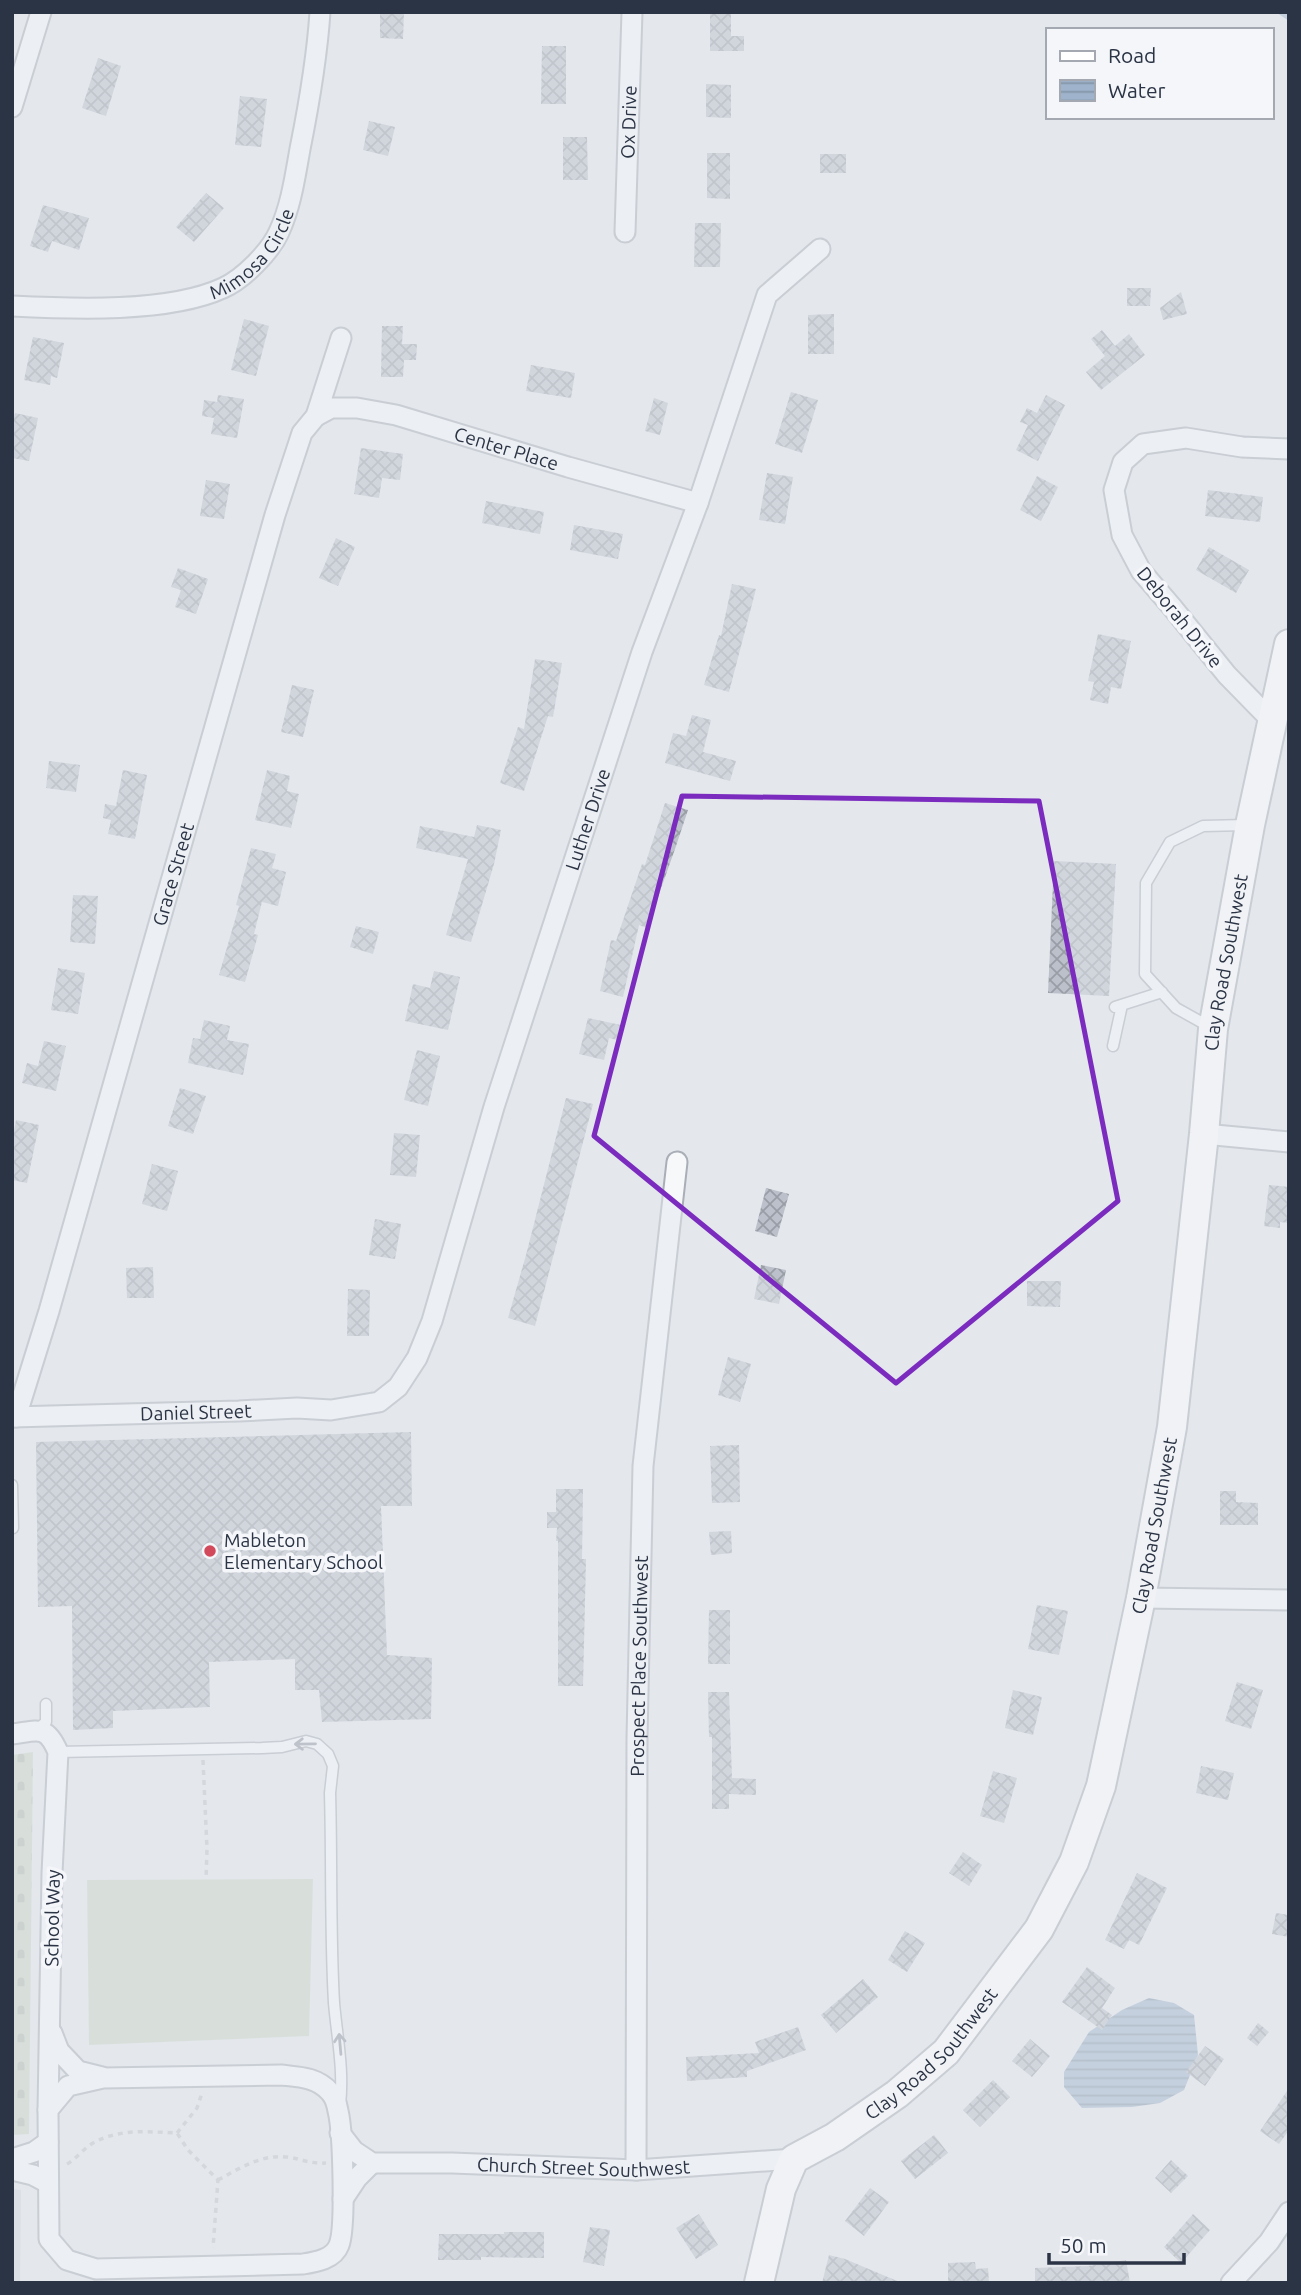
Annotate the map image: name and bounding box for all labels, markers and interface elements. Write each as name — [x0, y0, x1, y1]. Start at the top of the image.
legend — [1046, 28, 1273, 119]
text: Road — [1108, 43, 1156, 67]
text: Water — [1108, 78, 1166, 102]
street label: Ox Drive — [616, 85, 641, 159]
street label: Mimosa Circle — [206, 206, 298, 304]
street label: Center Place — [452, 422, 561, 475]
street label: Deborah Drive — [1133, 562, 1227, 672]
street label: Luther Drive — [561, 766, 614, 873]
street label: Grace Street — [148, 820, 198, 928]
street label: Clay Road Southwest — [1200, 872, 1252, 1052]
street label: Daniel Street — [140, 1399, 253, 1425]
street label: Clay Road Southwest — [1127, 1435, 1181, 1616]
place label: Mableton Elementary School — [224, 1529, 383, 1573]
marker: Mableton Elementary School — [202, 1543, 218, 1559]
street label: Prospect Place Southwest — [626, 1555, 652, 1777]
one-way arrow — [294, 1737, 317, 1751]
street label: School Way — [40, 1869, 64, 1967]
street label: Clay Road Southwest — [860, 1983, 1002, 2124]
one-way arrow — [333, 2033, 346, 2056]
street label: Church Street Southwest — [476, 2153, 691, 2181]
scale bar — [1049, 2222, 1184, 2266]
text: 50 m — [1060, 2233, 1107, 2257]

